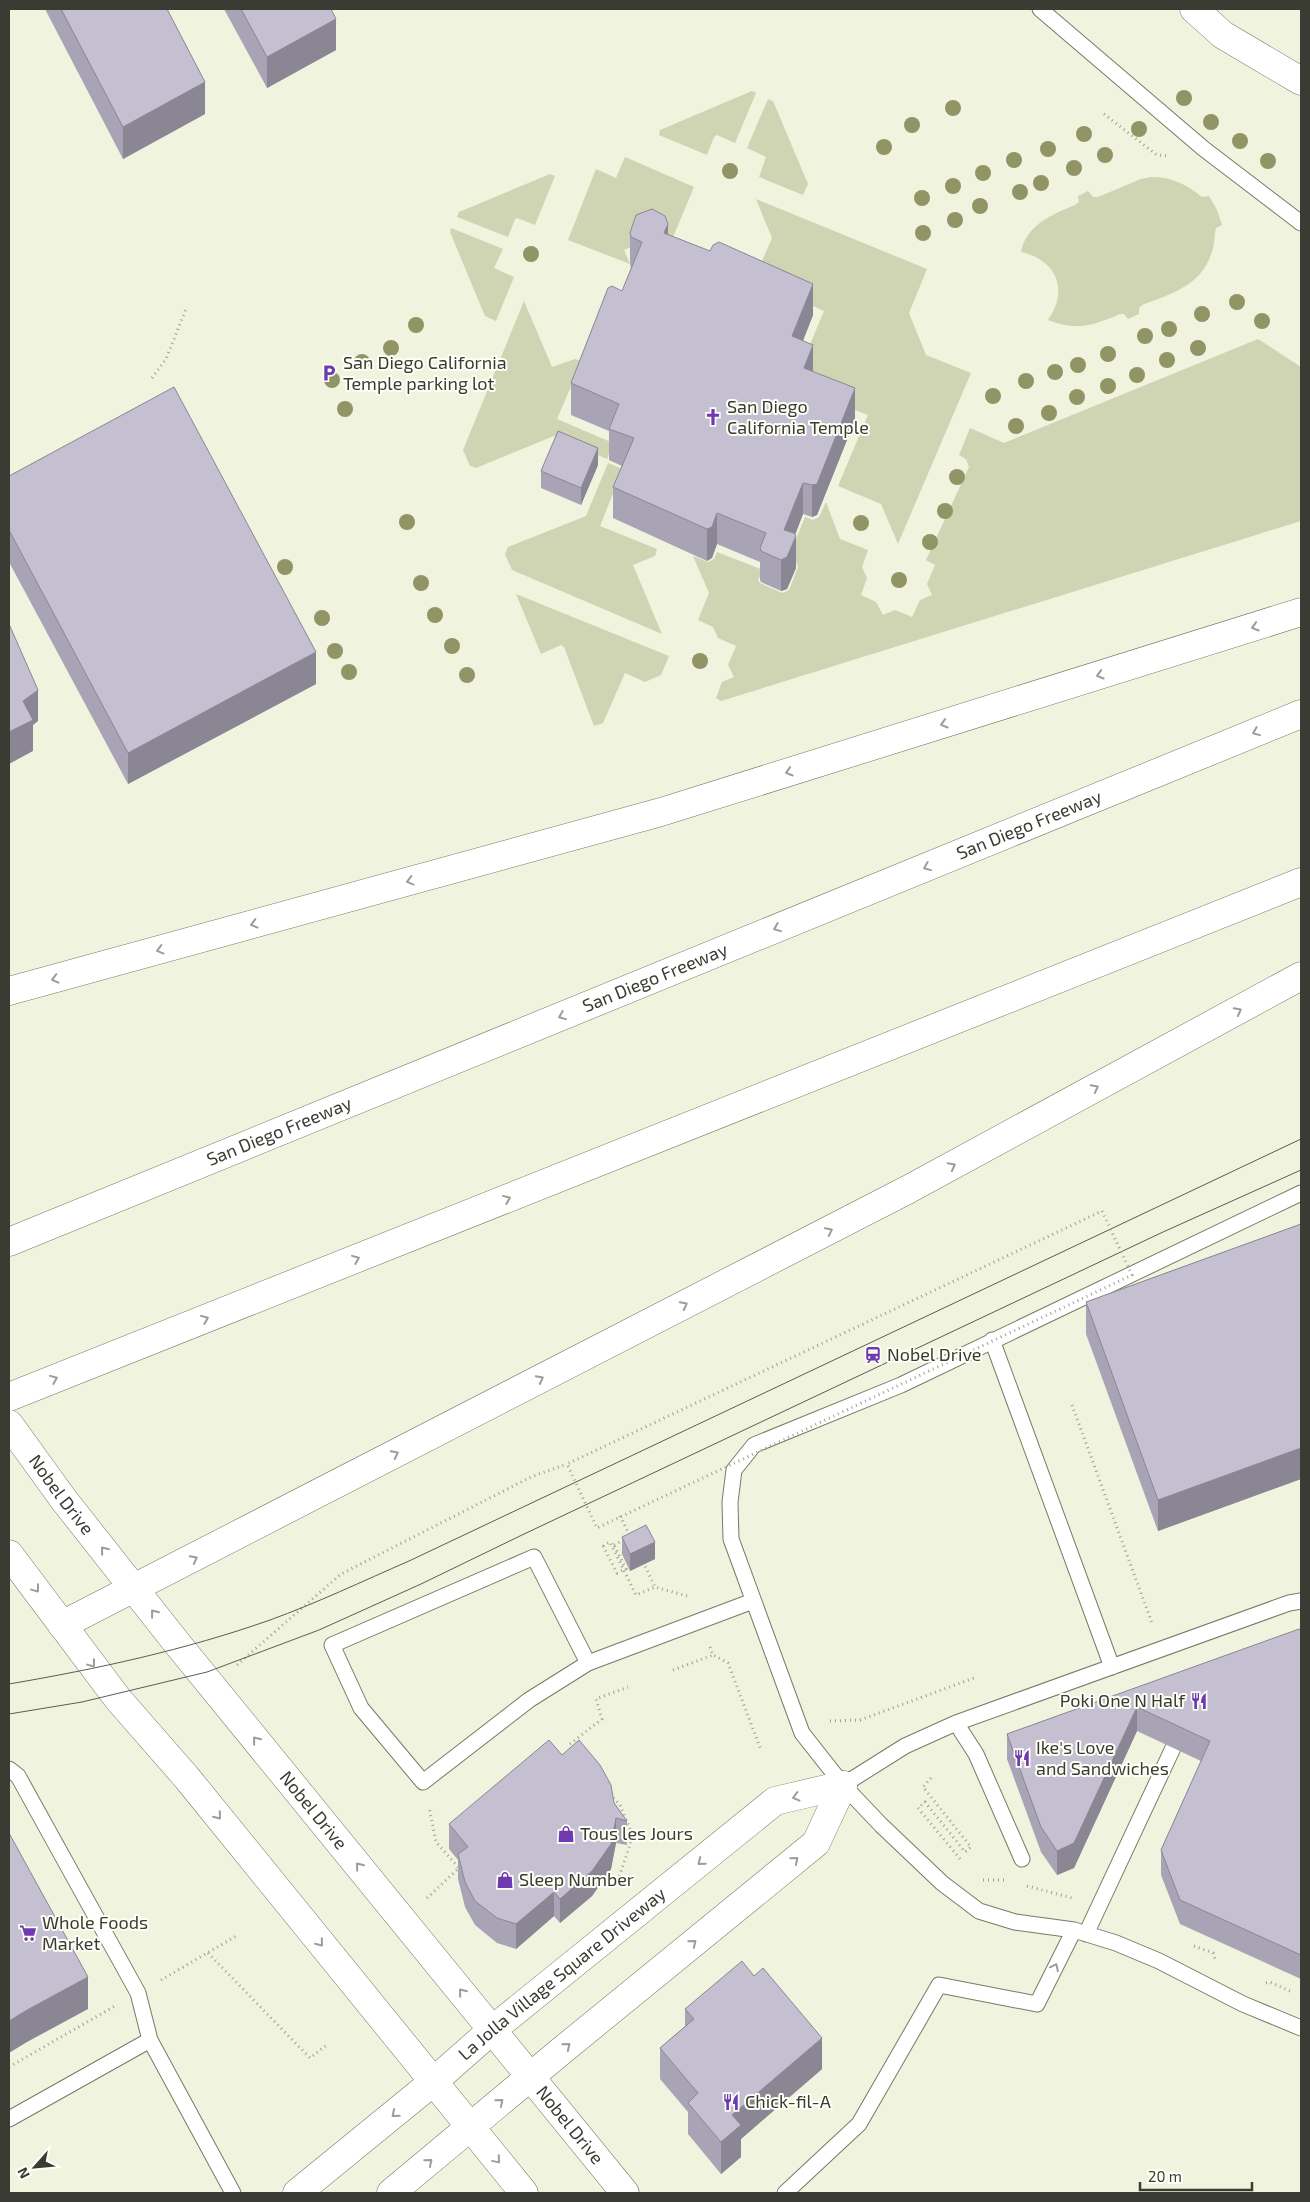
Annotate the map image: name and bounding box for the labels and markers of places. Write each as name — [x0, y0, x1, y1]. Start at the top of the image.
place label: San Diego California Temple parking lot — [343, 351, 507, 394]
parking icon: San Diego California Temple parking lot — [319, 363, 339, 383]
place label: San Diego California Temple — [727, 395, 869, 438]
church icon: San Diego California Temple — [703, 407, 723, 427]
place label: Nobel Drive — [887, 1343, 981, 1365]
station icon: Nobel Drive — [863, 1345, 883, 1365]
place label: Poki One N Half — [1060, 1689, 1186, 1711]
restaurant icon: Poki One N Half — [1189, 1691, 1209, 1711]
place label: Ike's Love and Sandwiches — [1036, 1736, 1169, 1779]
restaurant icon: Ike's Love and Sandwiches — [1012, 1748, 1032, 1768]
place label: Tous les Jours — [580, 1822, 693, 1844]
shop icon: Tous les Jours — [556, 1824, 576, 1844]
place label: Sleep Number — [519, 1868, 634, 1890]
shop icon: Sleep Number — [495, 1870, 515, 1890]
place label: Whole Foods Market — [42, 1911, 148, 1954]
supermarket icon: Whole Foods Market — [18, 1923, 38, 1943]
place label: Chick-fil-A — [745, 2090, 832, 2112]
restaurant icon: Chick-fil-A — [721, 2092, 741, 2112]

